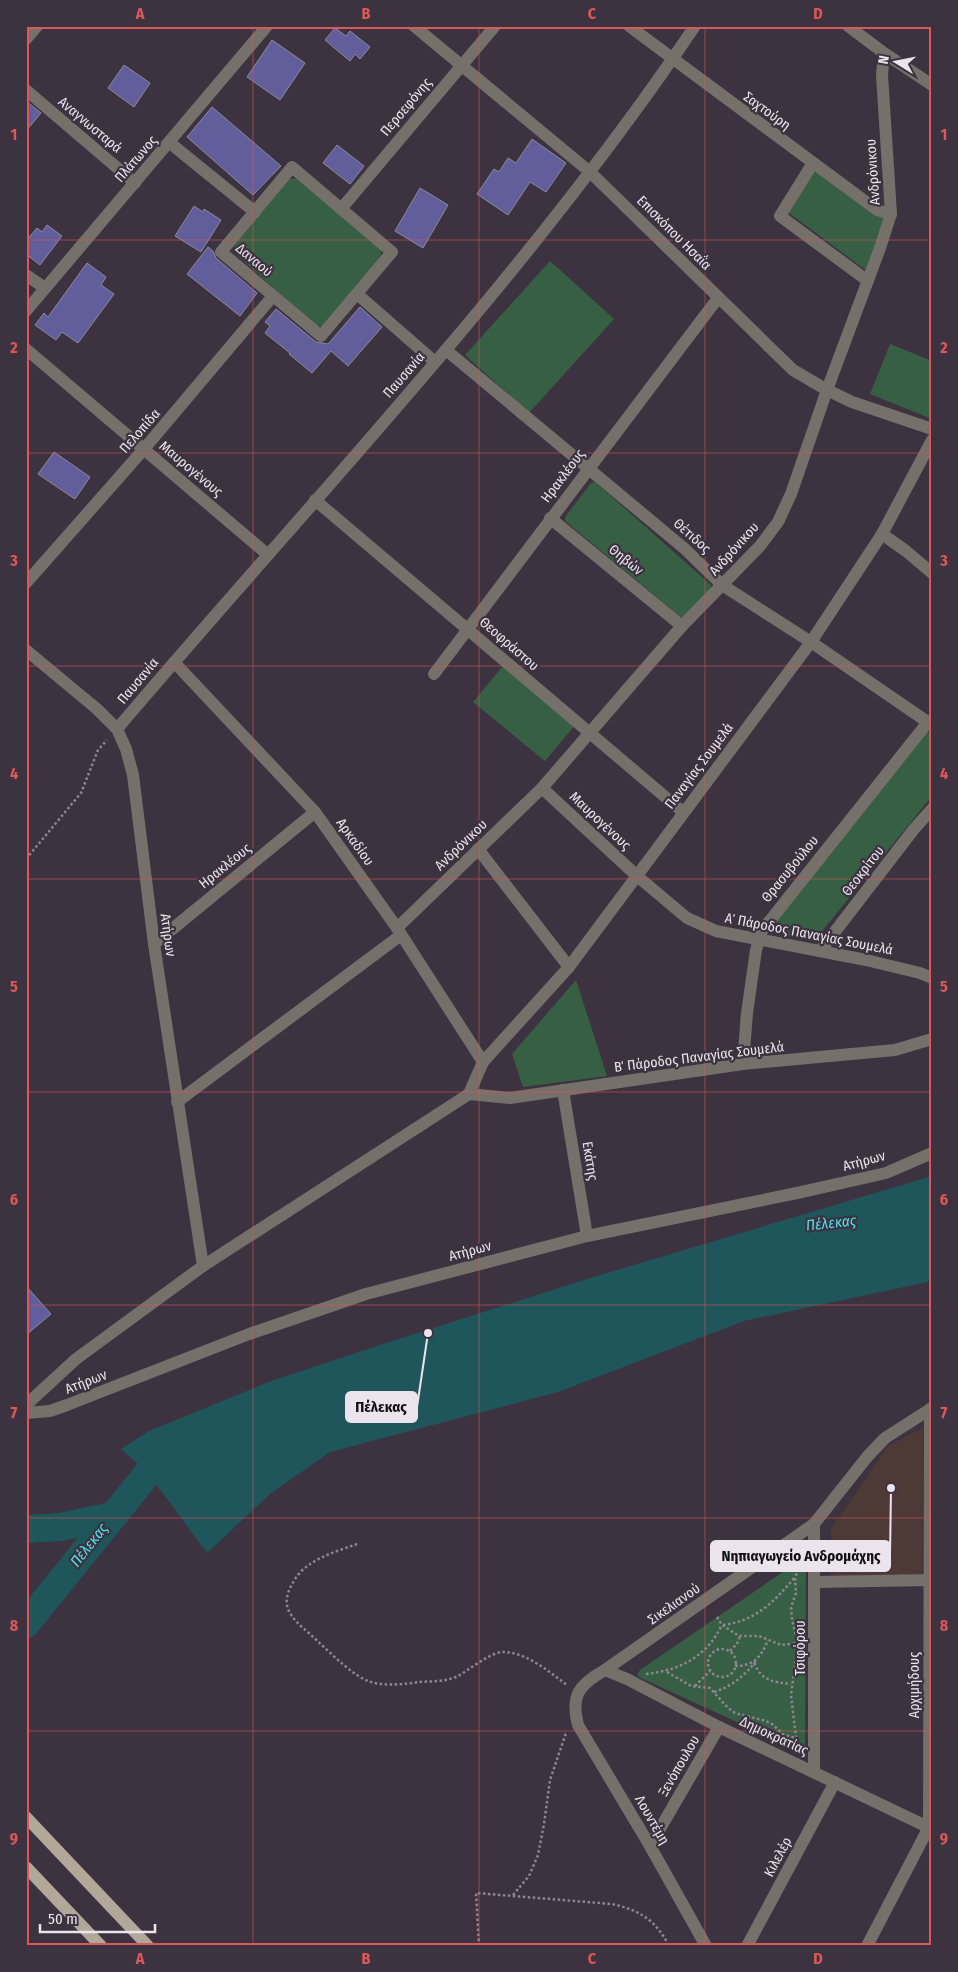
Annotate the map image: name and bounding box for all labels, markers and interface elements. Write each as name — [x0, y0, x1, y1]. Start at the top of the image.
text: A — [135, 4, 145, 23]
text: B — [362, 4, 371, 23]
text: C — [588, 4, 597, 23]
text: D — [813, 4, 823, 23]
north arrow — [870, 38, 920, 88]
text: N — [875, 54, 893, 65]
street label: Περσεφόνης — [377, 74, 435, 140]
street label: Σαχτούρη — [740, 88, 794, 134]
street label: Αναγνωσταρά — [55, 93, 125, 157]
text: 1 — [11, 125, 17, 144]
text: 1 — [941, 125, 947, 144]
street label: Πλάτωνος — [111, 132, 161, 186]
street label: Ανδρόνικου — [862, 138, 884, 206]
street label: Επισκόπου Ησαΐα — [633, 192, 715, 274]
street label: Δαναού — [232, 240, 276, 280]
text: 2 — [9, 338, 18, 357]
text: 2 — [939, 338, 948, 357]
street label: Παυσανία — [379, 349, 429, 401]
street label: Πελοπίδα — [116, 405, 164, 457]
street label: Μαυρογένους — [156, 438, 226, 501]
street label: Ηρακλέους — [537, 446, 589, 506]
street label: Θέτιδος — [670, 515, 714, 557]
street label: Ανδρόνικου — [706, 519, 762, 579]
street label: Θηβών — [605, 541, 647, 579]
text: 3 — [9, 551, 18, 570]
text: 3 — [939, 551, 948, 570]
street label: Θεοφράστου — [476, 614, 542, 674]
street label: Παυσανία — [114, 654, 162, 708]
street label: Παναγίας Σουμελά — [661, 720, 737, 812]
text: 4 — [10, 764, 18, 783]
text: 4 — [940, 764, 948, 783]
street label: Μαυρογένους — [566, 788, 634, 854]
street label: Αρκαδίου — [333, 815, 377, 869]
street label: Ανδρόνικου — [431, 816, 491, 874]
street label: Θρασυβούλου — [758, 832, 822, 906]
street label: Ηρακλέους — [195, 840, 255, 892]
street label: Θεοκρίτου — [838, 843, 888, 899]
street label: Α΄ Πάροδος Παναγίας Σουμελά — [724, 909, 894, 959]
street label: Ατήρων — [157, 912, 179, 958]
text: 5 — [10, 977, 18, 996]
text: 5 — [940, 977, 948, 996]
street label: Β΄ Πάροδος Παναγίας Σουμελά — [613, 1038, 785, 1076]
street label: Εκάτης — [579, 1140, 601, 1182]
street label: Ατήρων — [841, 1147, 887, 1175]
text: 6 — [10, 1190, 18, 1209]
text: 6 — [940, 1190, 948, 1209]
water label: Πέλεκας — [805, 1211, 858, 1235]
street label: Ατήρων — [447, 1237, 493, 1265]
street label: Ατήρων — [63, 1366, 109, 1398]
callout: Πέλεκας — [346, 1392, 417, 1422]
text: Πέλεκας — [355, 1398, 407, 1416]
text: 7 — [11, 1403, 18, 1422]
text: 7 — [941, 1403, 948, 1422]
water label: Πέλεκας — [66, 1519, 112, 1570]
callout: Νηπιαγωγείο Ανδρομάχης — [711, 1541, 890, 1571]
text: Νηπιαγωγείο Ανδρομάχης — [721, 1547, 881, 1565]
street label: Σικελιανού — [645, 1580, 703, 1628]
text: 8 — [10, 1616, 19, 1635]
text: 8 — [940, 1616, 949, 1635]
street label: Τσιφόρου — [792, 1620, 809, 1676]
street label: Αρχιμήδους — [906, 1652, 923, 1718]
street label: Δημοκρατίας — [737, 1713, 811, 1759]
street label: Ξενόπουλου — [655, 1732, 703, 1800]
street label: Λουντέμη — [631, 1792, 673, 1848]
text: 9 — [10, 1829, 18, 1848]
text: 9 — [940, 1829, 948, 1848]
street label: Κιλελέρ — [761, 1834, 795, 1880]
scale bar — [40, 1902, 155, 1934]
text: 50 m — [48, 1910, 78, 1928]
text: A — [135, 1949, 145, 1968]
text: B — [362, 1949, 371, 1968]
text: C — [588, 1949, 597, 1968]
text: D — [813, 1949, 823, 1968]

